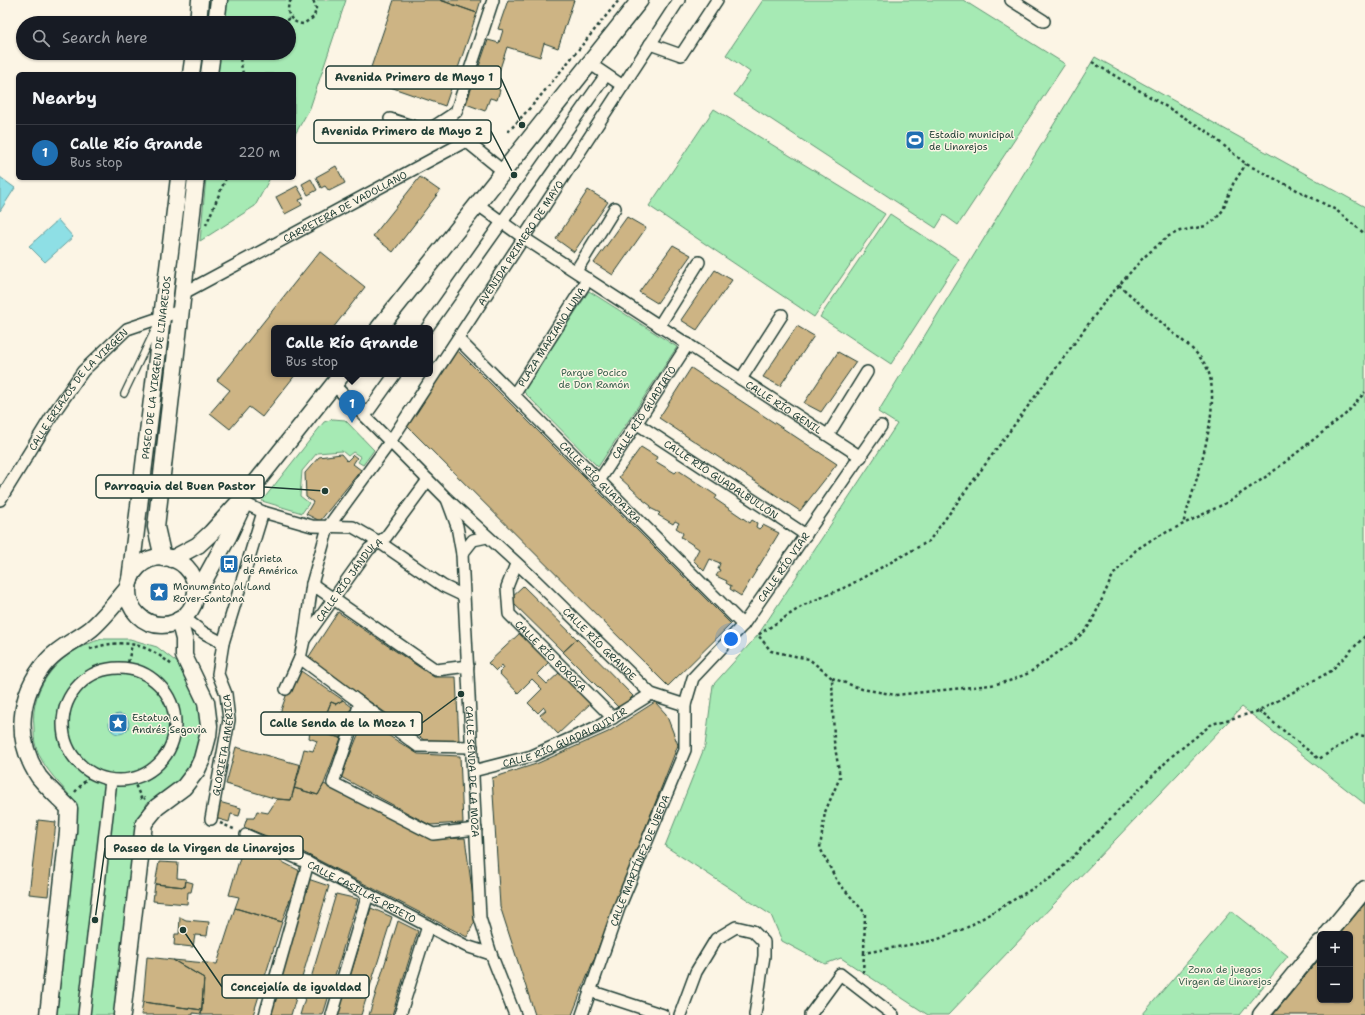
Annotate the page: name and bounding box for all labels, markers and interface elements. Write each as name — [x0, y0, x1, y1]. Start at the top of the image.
search box — [16, 16, 296, 60]
icon: search — [30, 27, 52, 49]
text: Search here — [62, 28, 148, 48]
callout: Avenida Primero de Mayo 1 — [326, 66, 501, 89]
text: Avenida Primero de Mayo 1 — [335, 70, 493, 85]
text: Nearby — [32, 87, 97, 109]
callout: Avenida Primero de Mayo 2 — [314, 120, 491, 143]
text: Avenida Primero de Mayo 2 — [321, 124, 483, 139]
place label: Estadio municipal de Linarejos — [929, 128, 1014, 153]
sports icon: Estadio municipal de Linarejos — [904, 129, 926, 151]
text: Calle Río Grande — [70, 134, 203, 154]
text: 1 — [42, 144, 48, 161]
text: 220 m — [238, 144, 280, 161]
text: Bus stop — [70, 154, 122, 171]
street label: CARRETERA DE VADOLLANO — [281, 168, 409, 245]
street label: AVENIDA PRIMERO DE MAYO — [475, 178, 566, 308]
street label: PASEO DE LA VIRGEN DE LINAREJOS — [138, 275, 174, 460]
street label: PLAZA MARIANO LUNA — [515, 285, 588, 389]
street label: CALLE ERIAZOS DE LA VIRGEN — [26, 325, 130, 453]
popup — [271, 325, 433, 377]
text: Calle Río Grande — [286, 333, 418, 353]
text: Bus stop — [286, 353, 338, 370]
street label: CALLE RÍO GUADIATO — [609, 363, 679, 461]
park label: Parque Pocico de Don Ramón — [559, 366, 629, 391]
street label: CALLE RÍO GENIL — [743, 377, 825, 437]
pin: 1 — [339, 390, 365, 423]
street label: CALLE RÍO GUADALBULLÓN — [662, 437, 781, 521]
street label: CALLE RÍO GUADAIRA — [557, 438, 644, 526]
callout: Parroquia del Buen Pastor — [96, 475, 264, 498]
text: Parroquia del Buen Pastor — [104, 479, 256, 494]
street label: CALLE RÍO VIAR — [754, 529, 812, 604]
street label: CALLE RÍO JÁNDULA — [313, 535, 385, 624]
place label: Glorieta de América — [243, 552, 298, 577]
bus stop icon: Glorieta de América — [218, 553, 240, 575]
place label: Monumento al Land Rover-Santana — [173, 580, 271, 605]
place icon: Monumento al Land Rover-Santana — [148, 581, 170, 603]
street label: CALLE RÍO GRANDE — [560, 605, 639, 683]
street label: CALLE RÍO BOROSA — [512, 617, 589, 694]
your location — [721, 629, 741, 649]
street label: GLORIETA AMÉRICA — [209, 694, 235, 797]
street label: CALLE RÍO GUADALQUIVIR — [501, 704, 629, 770]
street label: CALLE SENDA DE LA MOZA — [463, 705, 482, 838]
place label: Estatua a Andrés Segovia — [132, 711, 208, 736]
place icon: Estatua a Andrés Segovia — [107, 712, 129, 734]
callout: Calle Senda de la Moza 1 — [261, 712, 422, 735]
text: Calle Senda de la Moza 1 — [269, 716, 415, 731]
street label: CALLE MARTÍNEZ DE ÚBEDA — [607, 793, 672, 928]
callout: Paseo de la Virgen de Linarejos — [105, 836, 303, 859]
text: Paseo de la Virgen de Linarejos — [113, 841, 295, 856]
street label: CALLE CASILLAS PRIETO — [305, 857, 419, 925]
map controls — [1317, 931, 1353, 1003]
button: + — [1317, 931, 1353, 967]
park label: Zona de juegos Virgen de Linarejos — [1178, 963, 1272, 988]
button: − — [1317, 967, 1353, 1003]
callout: Concejalía de igualdad — [222, 975, 369, 998]
text: Concejalía de igualdad — [230, 980, 362, 995]

